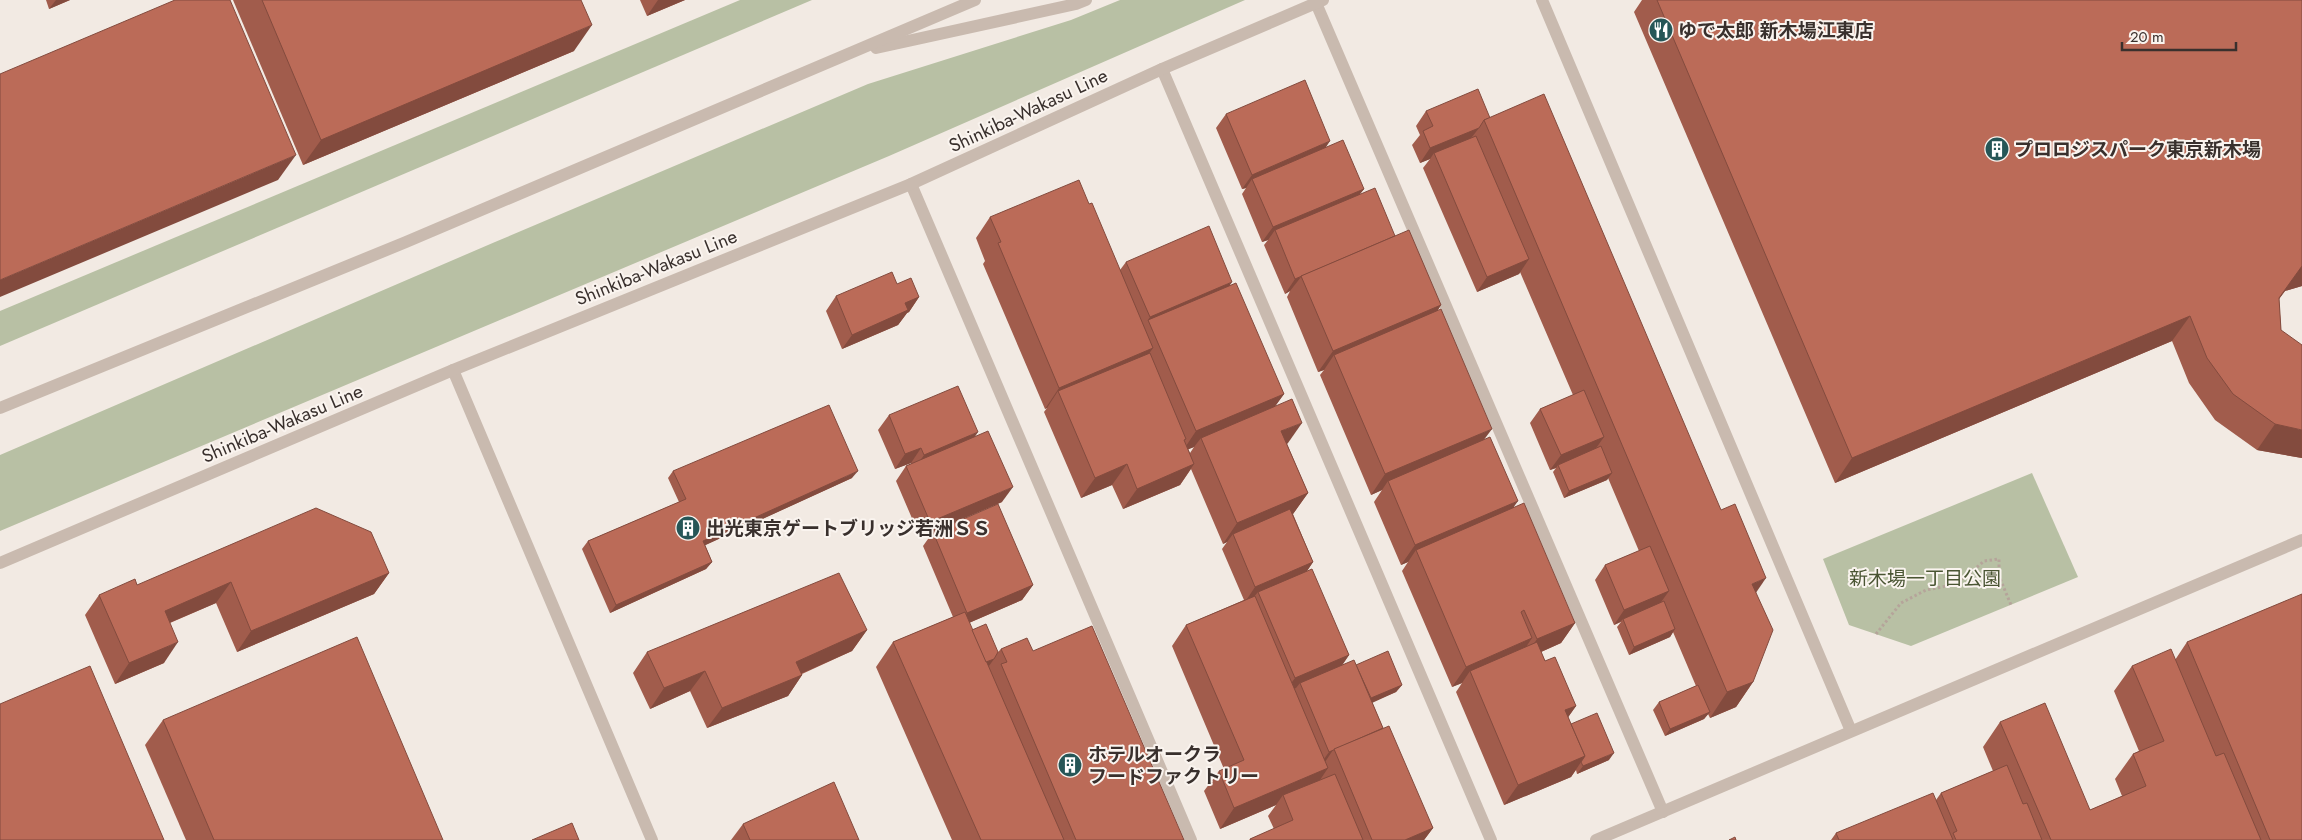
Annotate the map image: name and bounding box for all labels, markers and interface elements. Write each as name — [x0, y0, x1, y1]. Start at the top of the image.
restaurant icon: ゆで太郎 新木場江東店 — [1648, 17, 1674, 43]
place label: ゆで太郎 新木場江東店 — [1678, 17, 1874, 44]
scale bar — [2122, 20, 2236, 52]
text: 20 m — [2130, 26, 2164, 48]
street label: Shinkiba-Wakasu Line — [944, 62, 1112, 159]
building icon: プロロジスパーク東京新木場 — [1984, 136, 2010, 162]
place label: プロロジスパーク東京新木場 — [2014, 136, 2261, 163]
street label: Shinkiba-Wakasu Line — [571, 223, 741, 312]
street label: Shinkiba-Wakasu Line — [197, 377, 367, 470]
building icon: 出光東京ゲートブリッジ若洲ＳＳ — [675, 515, 701, 541]
place label: 出光東京ゲートブリッジ若洲ＳＳ — [706, 515, 991, 542]
park label: 新木場一丁目公園 — [1849, 565, 2001, 592]
place label: ホテルオークラ フードファクトリー — [1088, 741, 1259, 790]
building icon: ホテルオークラ フードファクトリー — [1057, 752, 1083, 778]

